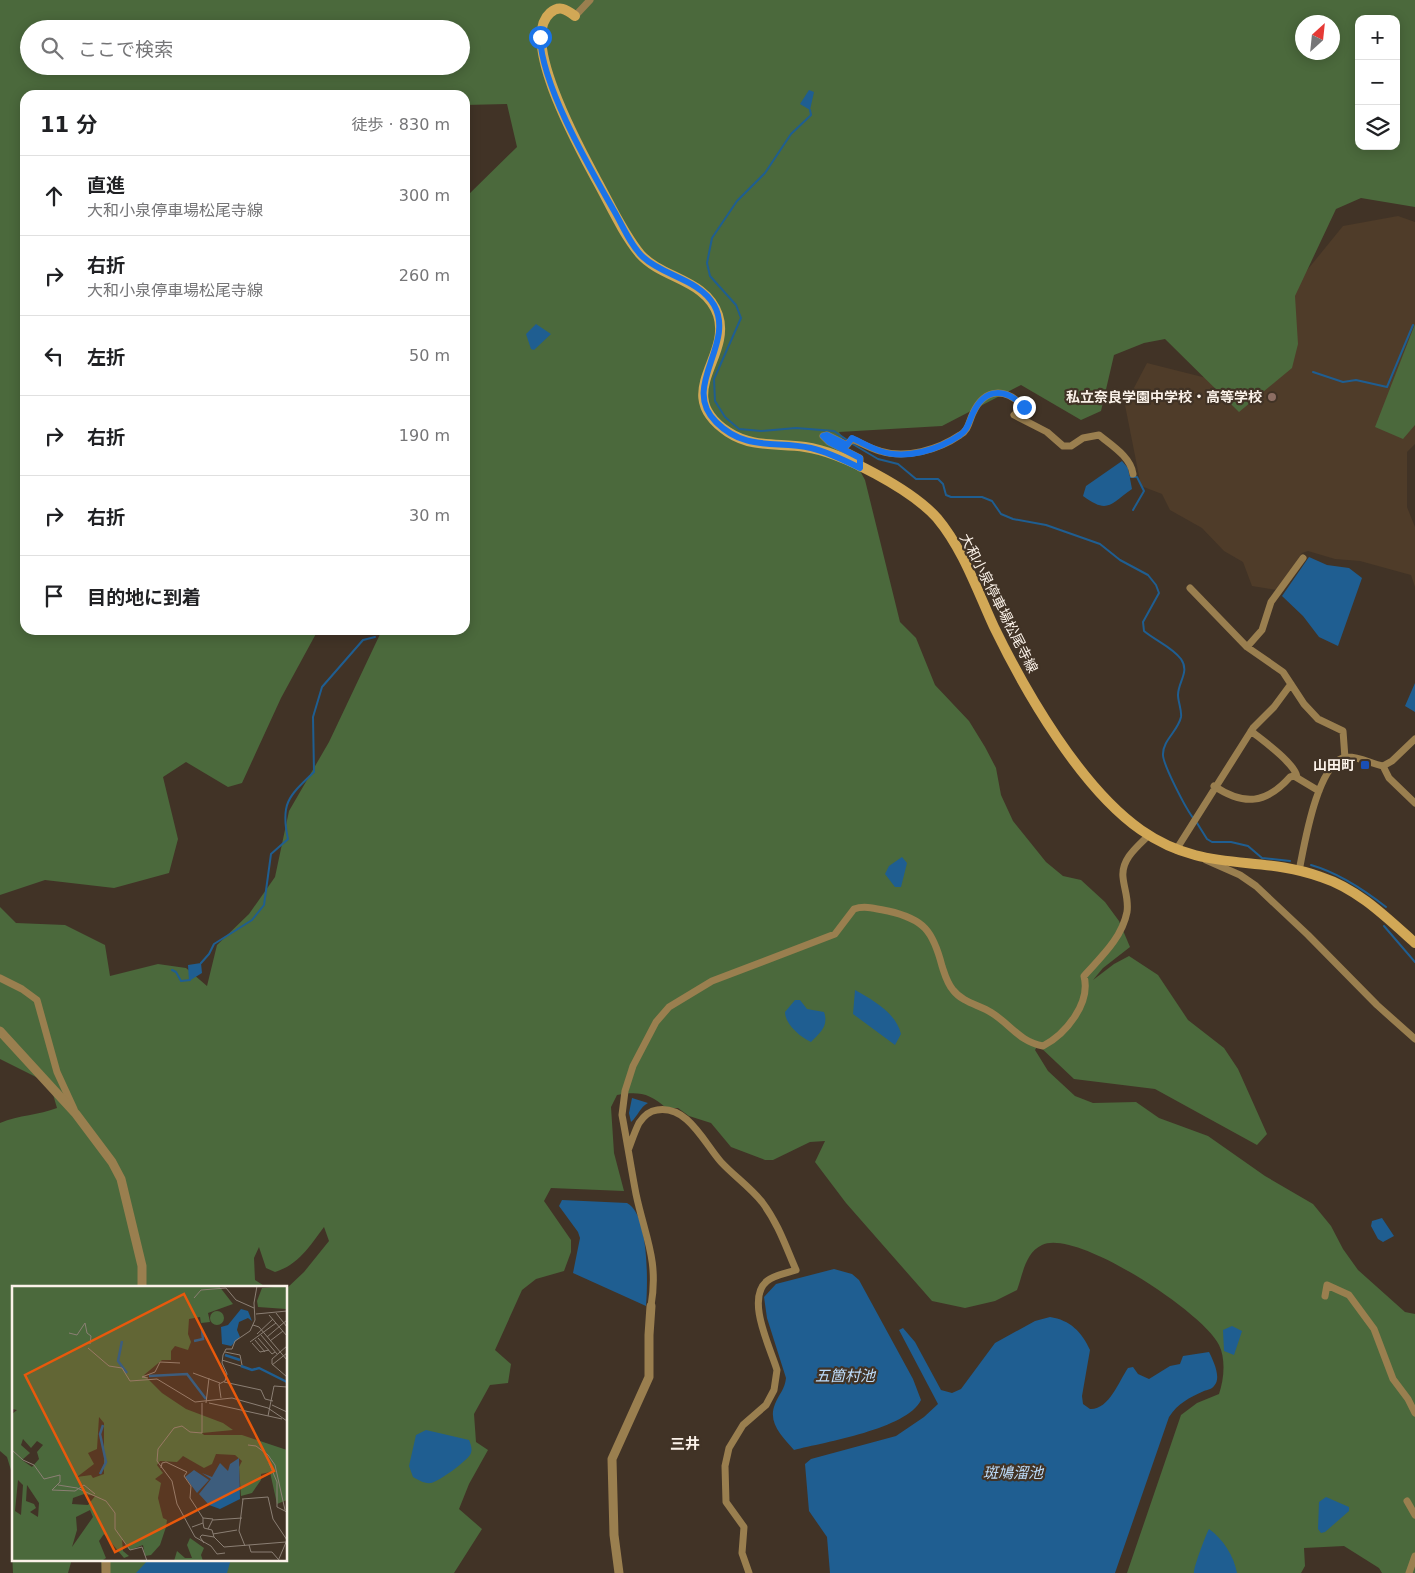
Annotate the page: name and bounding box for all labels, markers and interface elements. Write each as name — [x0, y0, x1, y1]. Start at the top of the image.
north arrow — [1295, 15, 1340, 60]
map controls — [1355, 15, 1400, 150]
button: + — [1355, 15, 1400, 60]
search box — [20, 20, 470, 75]
route start — [529, 26, 552, 49]
icon: search — [38, 34, 66, 62]
text: ここで検索 — [78, 38, 173, 60]
button: − — [1355, 60, 1400, 105]
button: layers — [1355, 105, 1400, 150]
text: 11 分 — [40, 113, 98, 137]
text: 徒歩 · 830 m — [352, 115, 450, 134]
text: 直進 — [87, 174, 125, 196]
icon: ahead — [40, 182, 68, 210]
text: 300 m — [399, 186, 450, 205]
text: 大和小泉停車場松尾寺線 — [87, 201, 263, 220]
text: 右折 — [87, 254, 125, 276]
icon: right — [40, 262, 68, 290]
text: 260 m — [399, 266, 450, 285]
text: 大和小泉停車場松尾寺線 — [87, 281, 263, 300]
icon: left — [40, 342, 68, 370]
text: 左折 — [87, 346, 125, 368]
text: 50 m — [409, 346, 450, 365]
place label: 私立奈良学園中学校・高等学校 — [1066, 389, 1262, 405]
marker: 私立奈良学園中学校・高等学校 — [1266, 391, 1278, 403]
route end — [1013, 396, 1036, 419]
icon: right — [40, 422, 68, 450]
text: 右折 — [87, 426, 125, 448]
text: 190 m — [399, 426, 450, 445]
icon: right — [40, 502, 68, 530]
text: 右折 — [87, 506, 125, 528]
text: 30 m — [409, 506, 450, 525]
street label: 大和小泉停車場松尾寺線 — [957, 531, 1041, 675]
icon: arrive — [40, 582, 68, 610]
text: 目的地に到着 — [87, 586, 201, 608]
place label: 山田町 — [1313, 757, 1355, 773]
marker: 山田町 — [1359, 759, 1371, 771]
inset map — [12, 1286, 288, 1560]
water label: 五箇村池 — [815, 1367, 877, 1385]
district label: 三井 — [670, 1435, 700, 1453]
water label: 斑鳩溜池 — [983, 1464, 1045, 1482]

